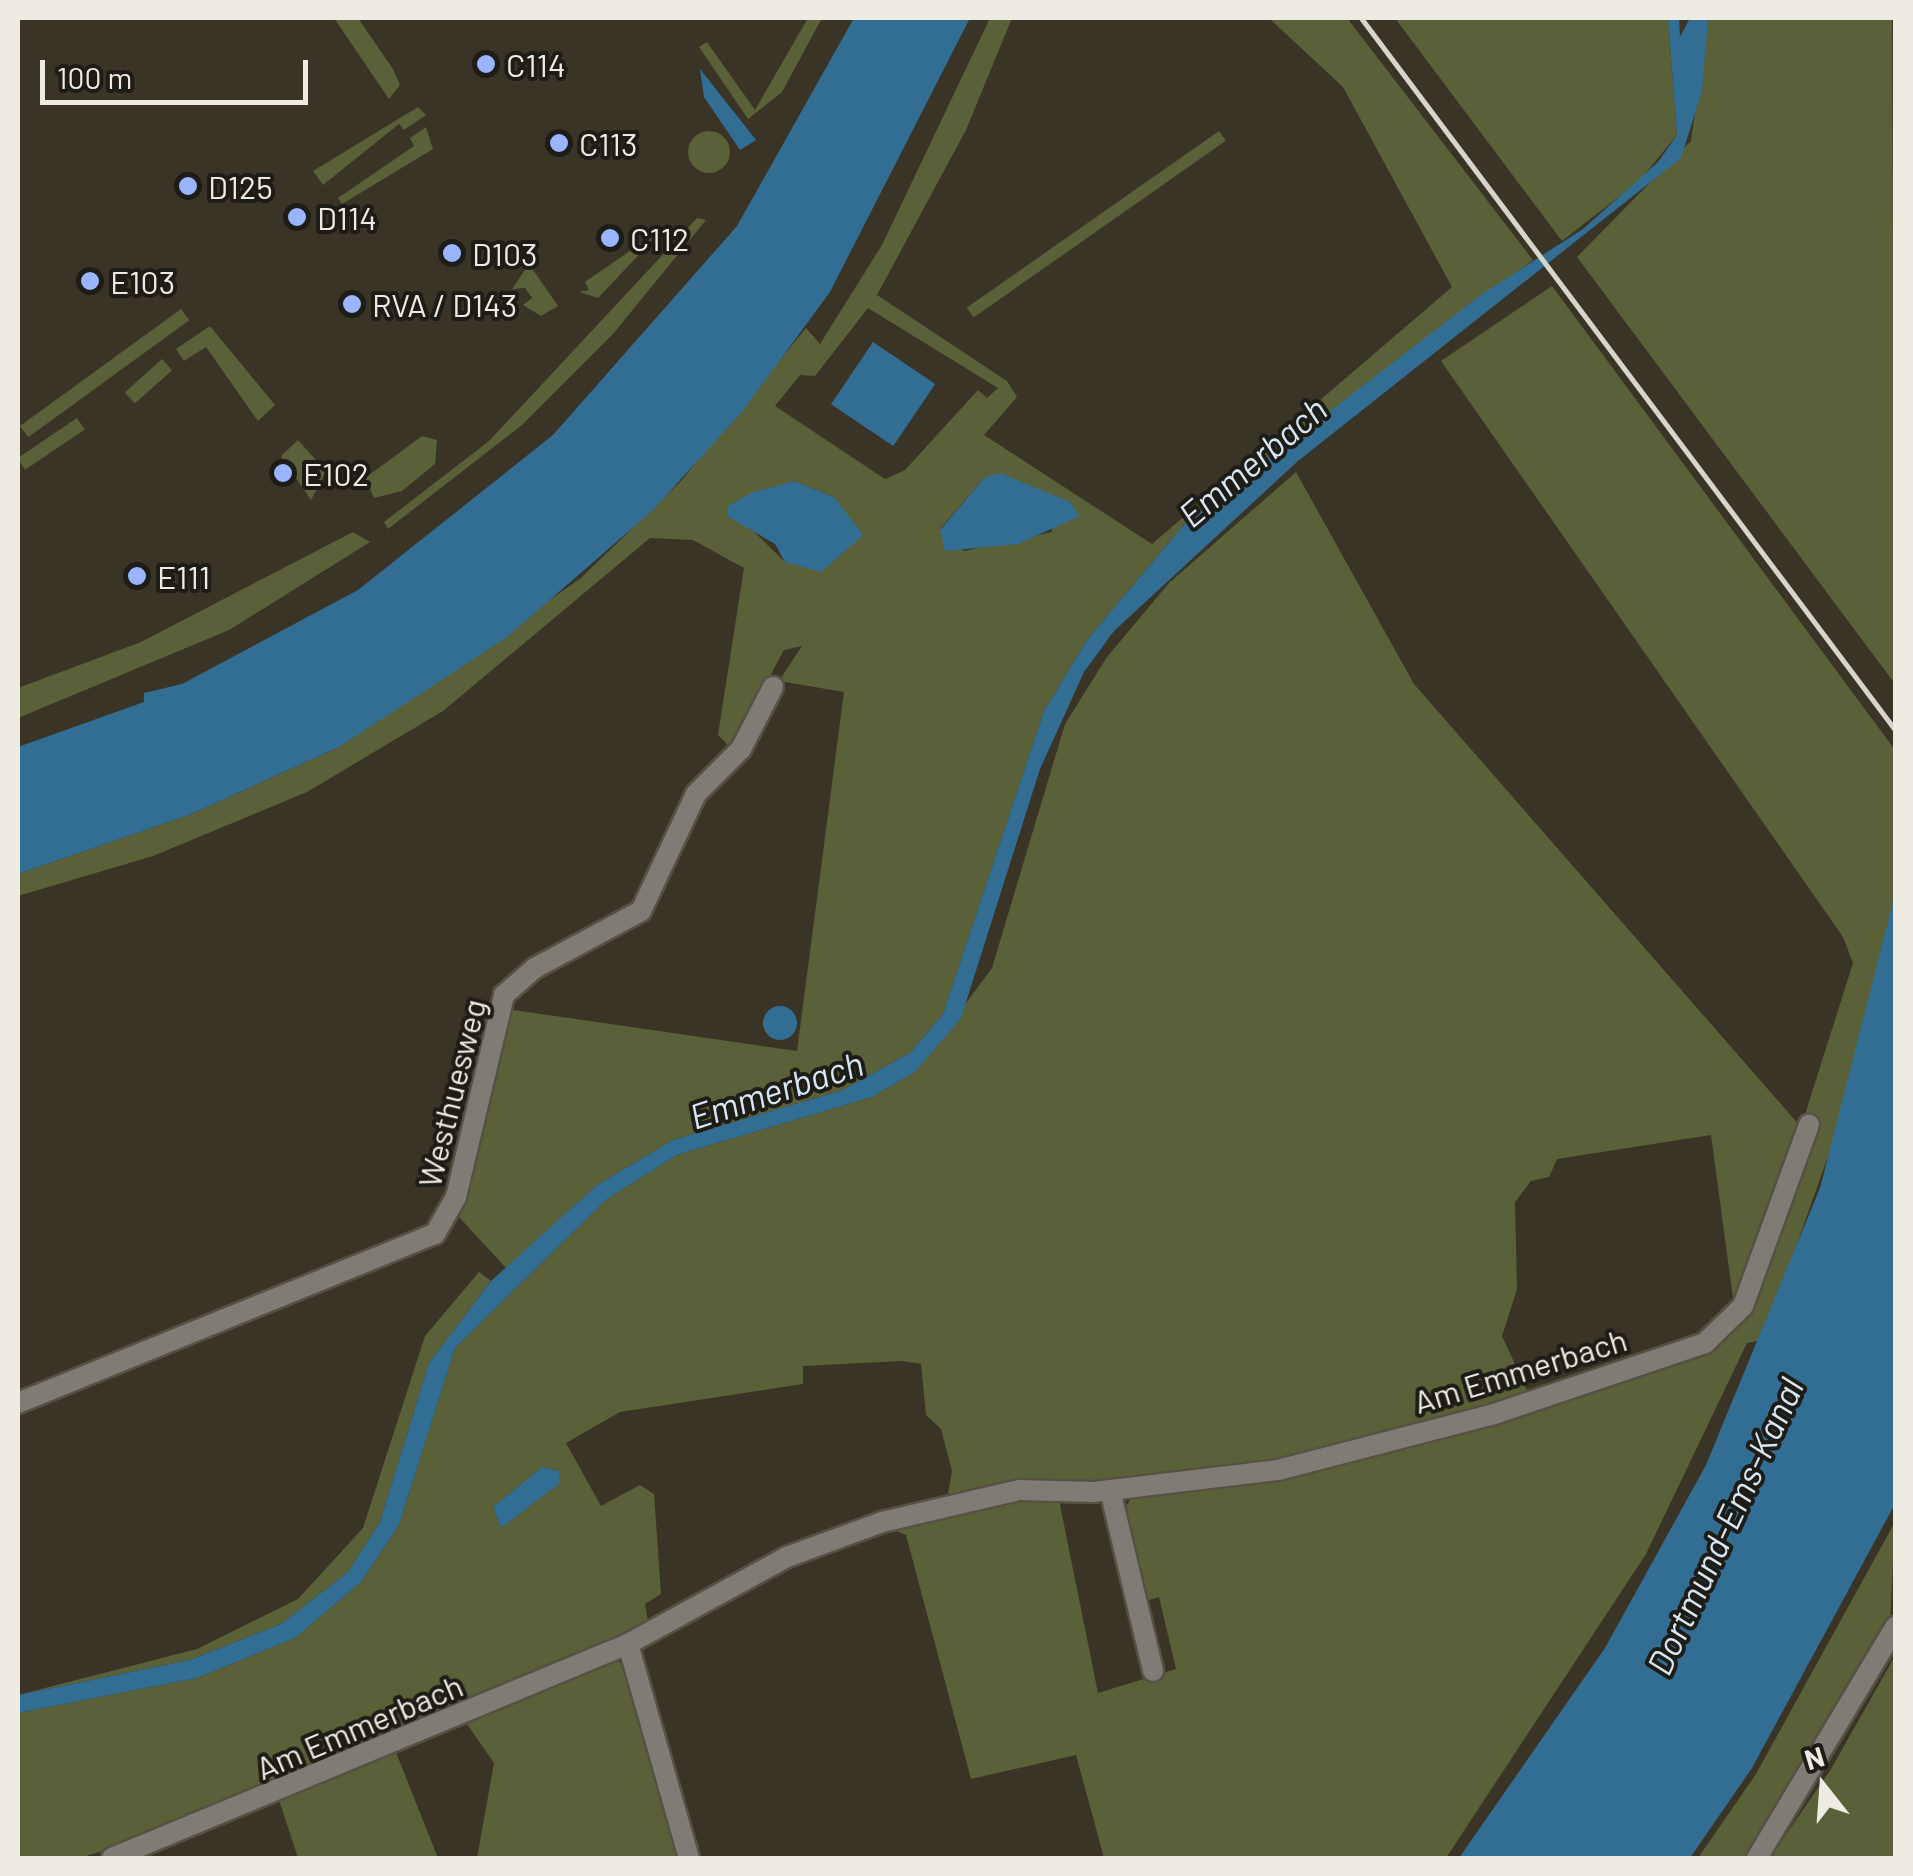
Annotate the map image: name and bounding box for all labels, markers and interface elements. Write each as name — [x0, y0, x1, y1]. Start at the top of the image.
scale bar — [45, 40, 312, 102]
place label: C114 — [506, 45, 566, 83]
marker: C114 — [475, 53, 497, 75]
text: 100 m — [57, 59, 132, 95]
place label: C113 — [579, 124, 637, 162]
marker: C113 — [548, 132, 570, 154]
place label: D125 — [208, 167, 273, 205]
marker: D125 — [177, 175, 199, 197]
place label: D114 — [317, 198, 377, 236]
marker: D114 — [286, 206, 308, 228]
place label: C112 — [630, 219, 689, 257]
marker: C112 — [599, 227, 621, 249]
place label: D103 — [472, 234, 538, 272]
marker: D103 — [441, 242, 463, 264]
place label: E103 — [110, 262, 175, 300]
marker: E103 — [79, 270, 101, 292]
place label: RVA / D143 — [372, 285, 517, 323]
marker: RVA / D143 — [341, 293, 363, 315]
water label: Emmerbach — [1170, 387, 1334, 535]
place label: E102 — [303, 454, 369, 492]
marker: E102 — [272, 462, 294, 484]
place label: E111 — [157, 557, 210, 595]
marker: E111 — [126, 565, 148, 587]
street label: Westhuesweg — [409, 995, 493, 1191]
water label: Emmerbach — [684, 1041, 868, 1137]
street label: Am Emmerbach — [1409, 1319, 1631, 1421]
water label: Dortmund-Ems-Kanal — [1637, 1371, 1811, 1681]
street label: Am Emmerbach — [250, 1665, 468, 1787]
north arrow — [1773, 1736, 1873, 1836]
text: N — [1800, 1738, 1828, 1776]

